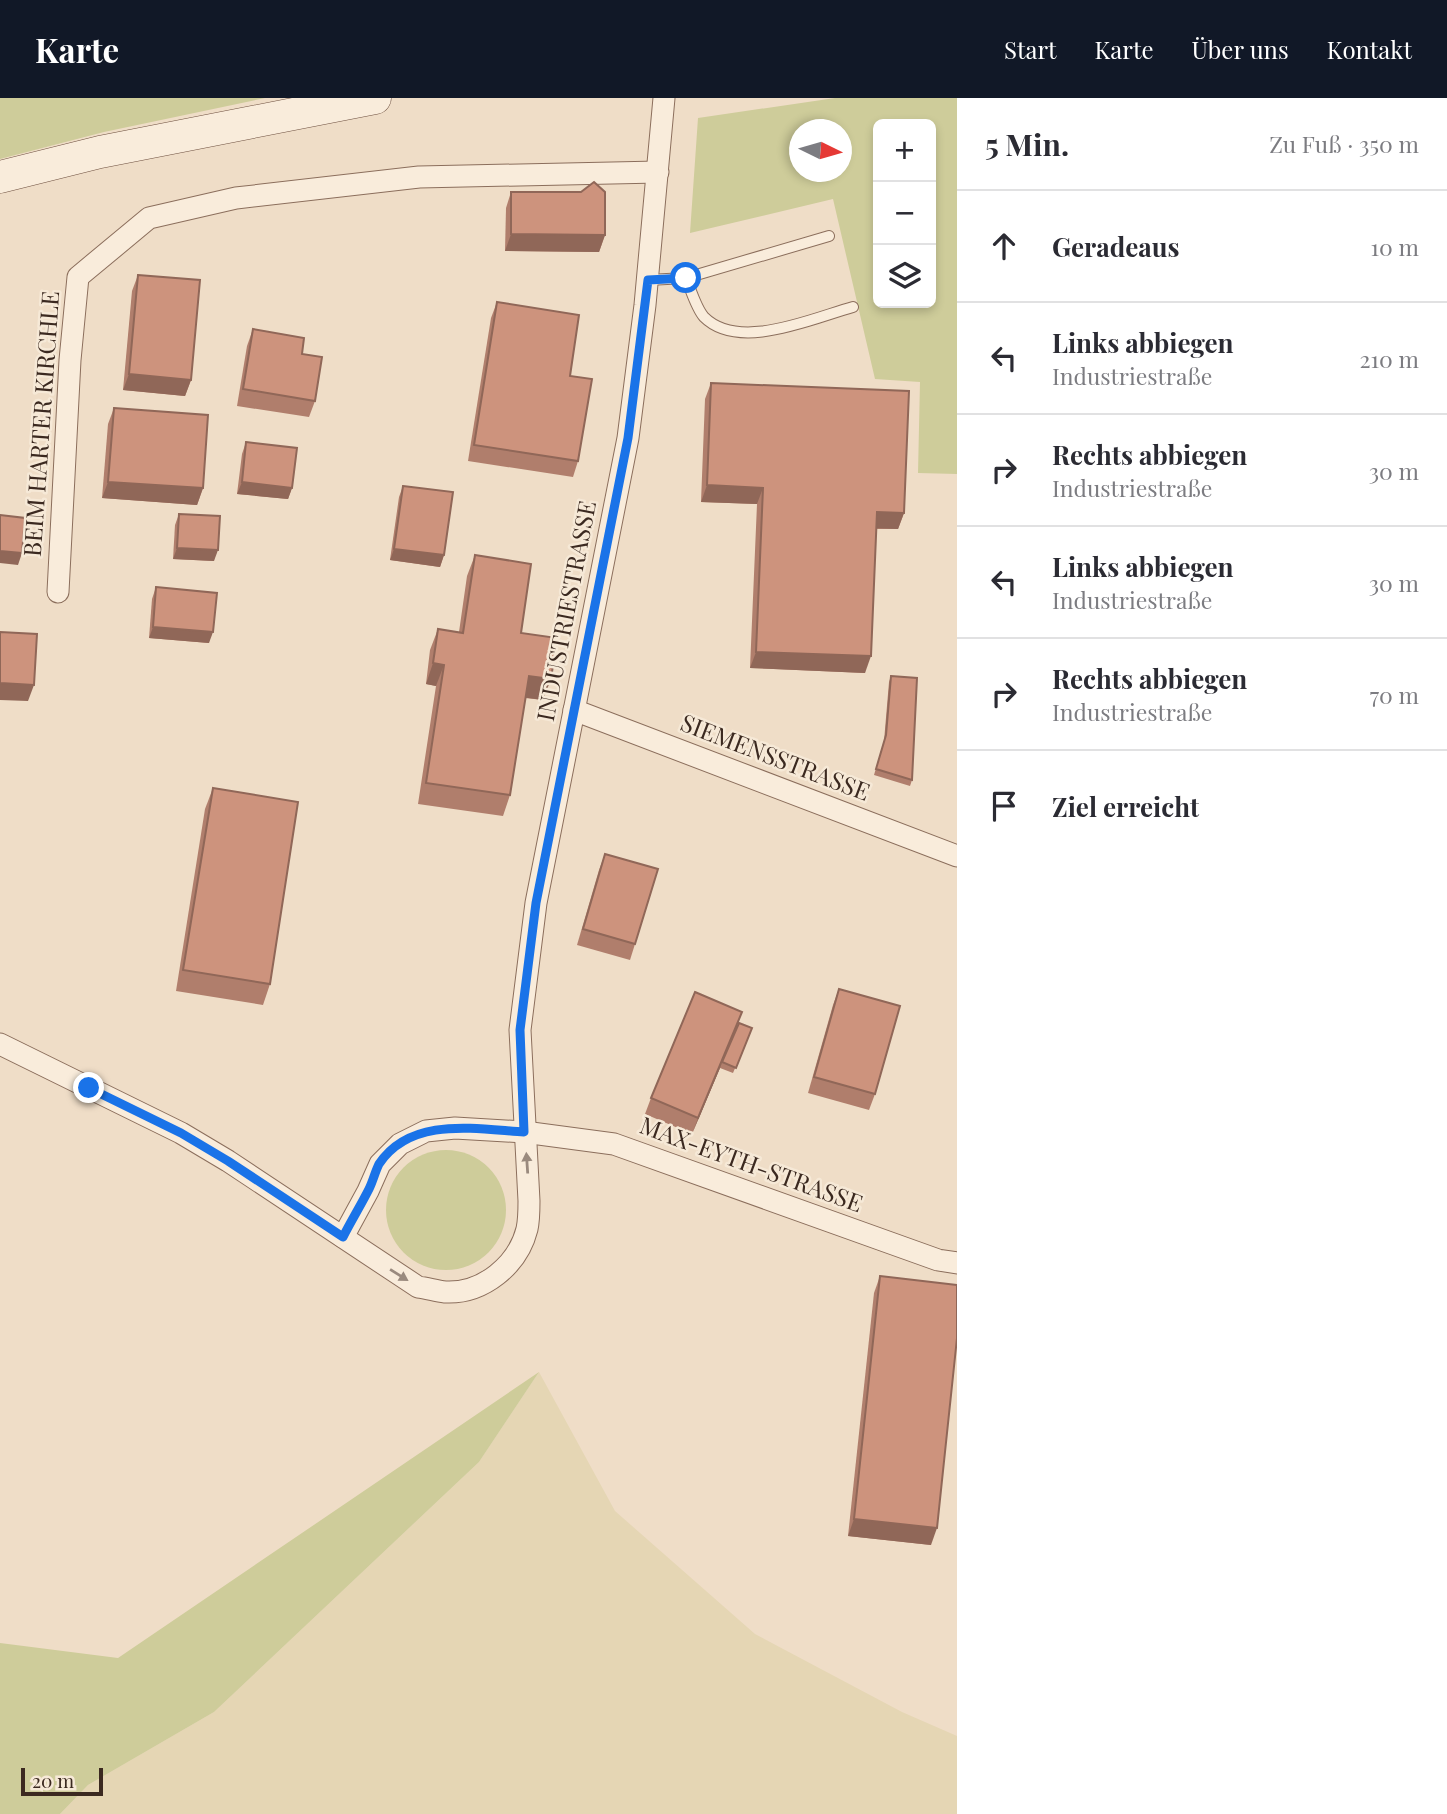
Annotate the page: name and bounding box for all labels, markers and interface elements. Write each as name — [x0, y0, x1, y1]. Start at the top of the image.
text: Karte — [35, 27, 119, 71]
text: Start — [1004, 33, 1057, 65]
text: Karte — [1095, 33, 1154, 65]
text: Über uns — [1192, 33, 1289, 65]
text: Kontakt — [1327, 33, 1412, 65]
north arrow — [789, 119, 852, 182]
map controls — [873, 119, 936, 308]
button: + — [873, 119, 936, 182]
text: 5 Min. — [985, 124, 1069, 164]
text: Zu Fuß · 350 m — [1269, 128, 1419, 159]
button: − — [873, 182, 936, 245]
icon: ahead — [985, 227, 1023, 265]
text: Geradeaus — [1052, 229, 1180, 264]
text: 10 m — [1371, 231, 1419, 262]
button: layers — [873, 245, 936, 308]
route start — [670, 262, 701, 293]
street label: BEIM HARTER KIRCHLE — [15, 290, 65, 558]
text: Links abbiegen — [1052, 325, 1233, 360]
icon: left — [985, 339, 1023, 377]
text: 210 m — [1360, 343, 1419, 374]
text: Industriestraße — [1052, 360, 1212, 391]
text: Rechts abbiegen — [1052, 437, 1247, 472]
icon: right — [985, 451, 1023, 489]
text: 30 m — [1369, 455, 1419, 486]
text: Industriestraße — [1052, 472, 1212, 503]
street label: INDUSTRIESTRASSE — [528, 498, 602, 724]
text: Links abbiegen — [1052, 549, 1233, 584]
icon: left — [985, 563, 1023, 601]
text: 30 m — [1369, 567, 1419, 598]
text: Industriestraße — [1052, 584, 1212, 615]
text: Rechts abbiegen — [1052, 661, 1247, 696]
icon: right — [985, 675, 1023, 713]
text: 70 m — [1370, 679, 1419, 710]
text: Industriestraße — [1052, 696, 1212, 727]
street label: SIEMENSSTRASSE — [677, 705, 875, 807]
icon: arrive — [985, 787, 1023, 825]
text: Ziel erreicht — [1052, 789, 1199, 824]
route end — [73, 1072, 104, 1103]
street label: MAX-EYTH-STRASSE — [636, 1108, 868, 1218]
one-way arrow — [521, 1152, 532, 1174]
one-way arrow — [390, 1268, 409, 1281]
scale bar — [21, 1765, 103, 1797]
text: 20 m — [32, 1767, 74, 1793]

